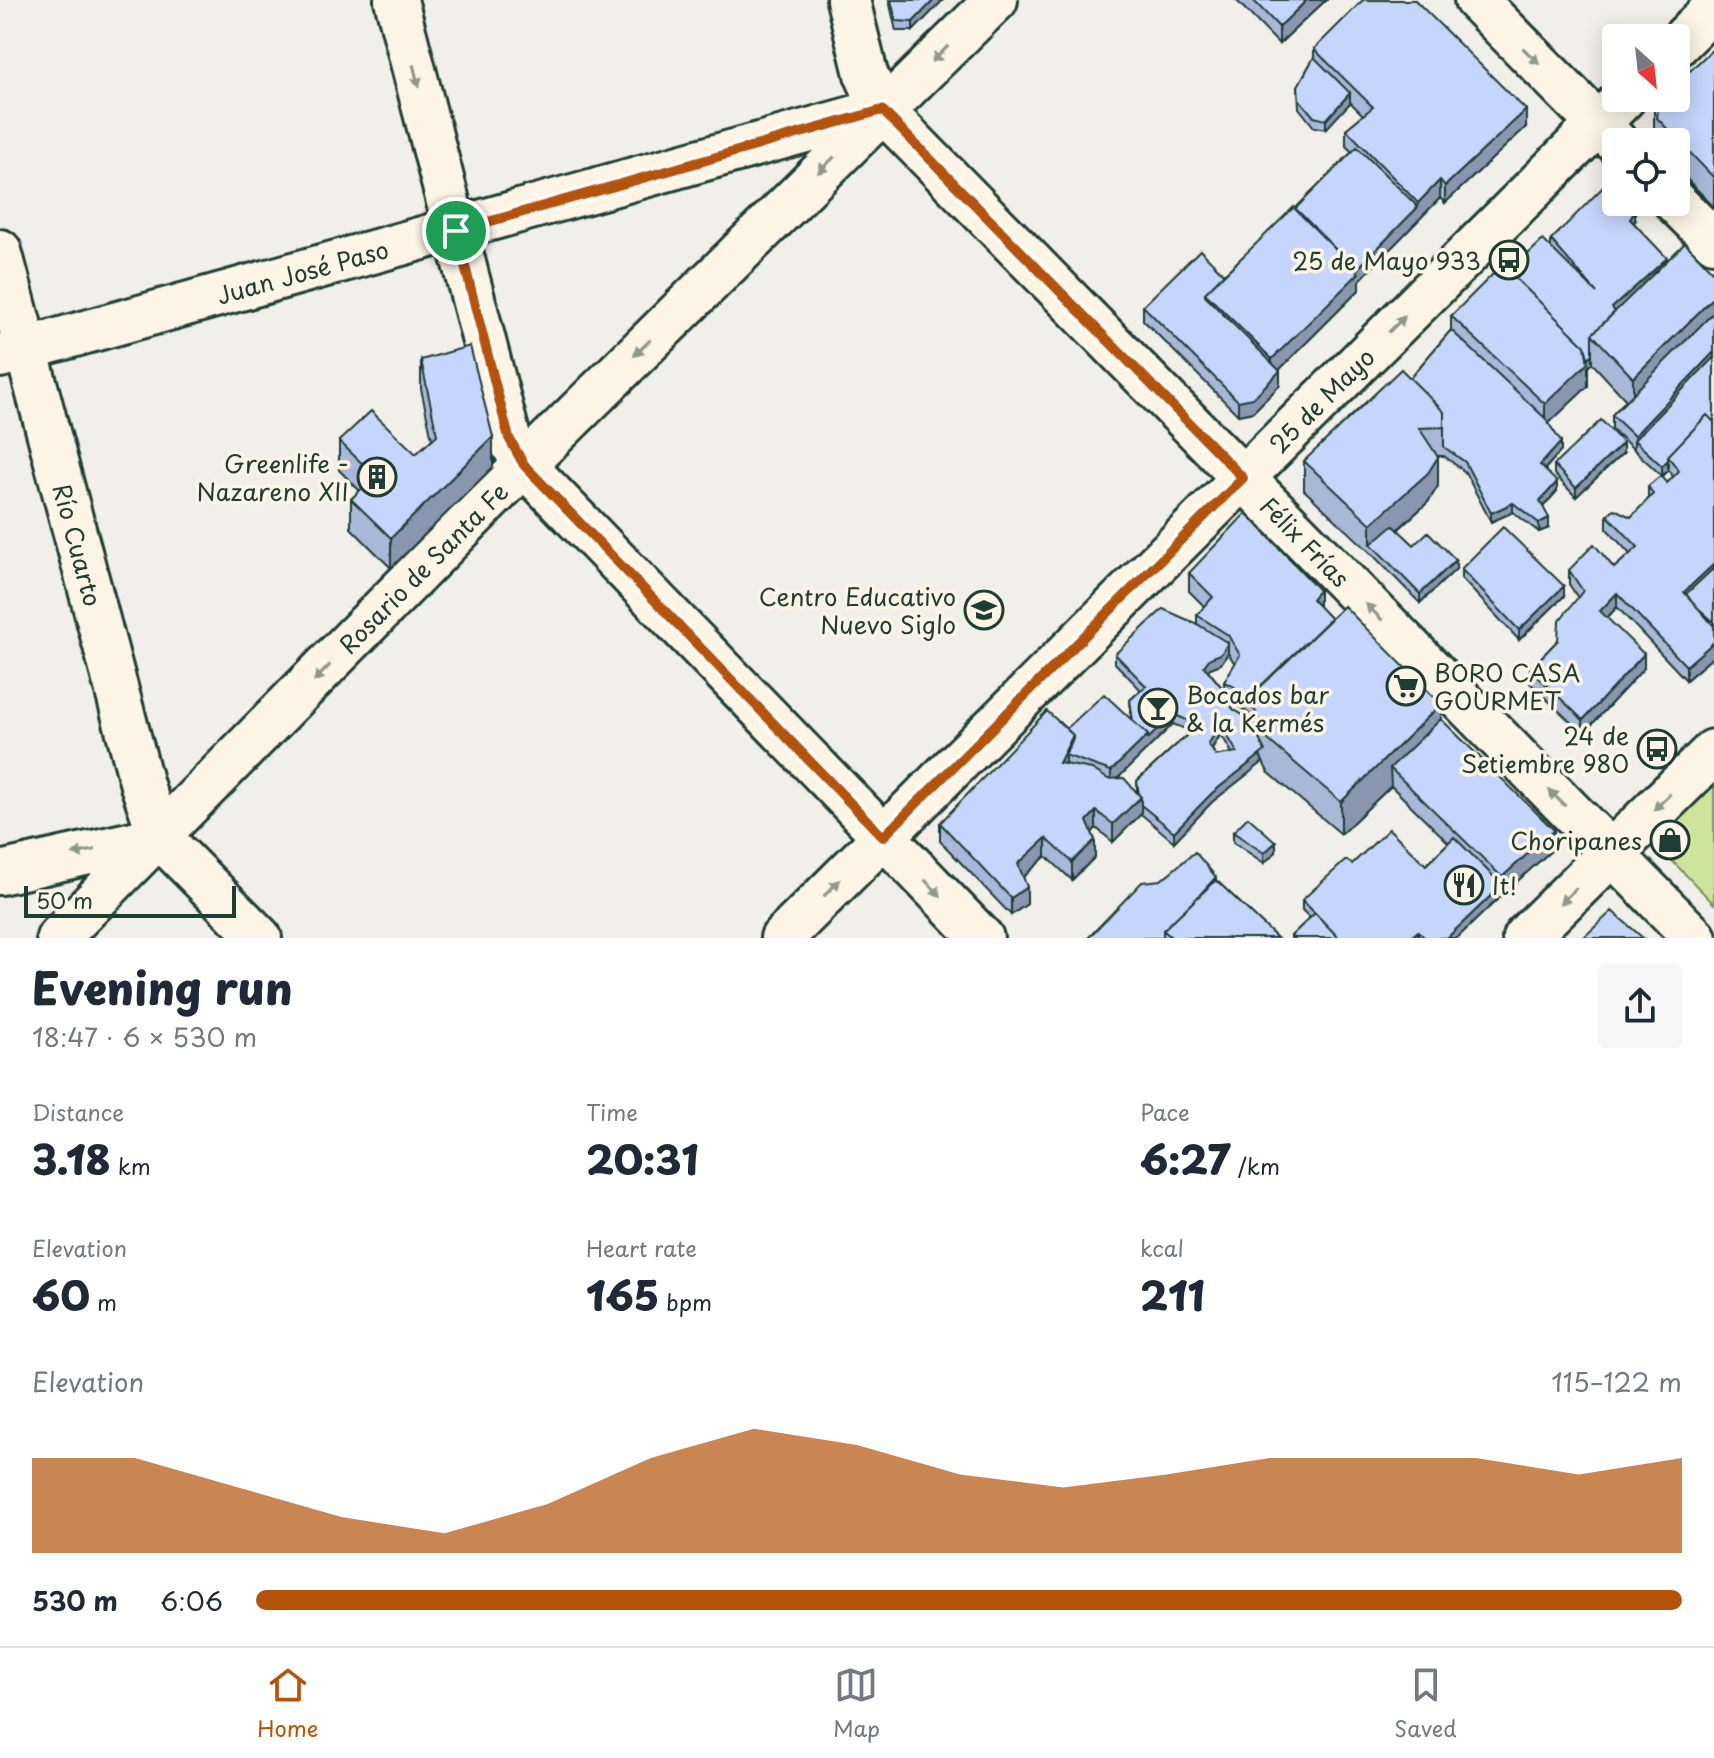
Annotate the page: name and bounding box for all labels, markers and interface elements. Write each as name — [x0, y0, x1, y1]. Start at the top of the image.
north arrow — [1602, 24, 1690, 112]
map controls — [1602, 24, 1690, 216]
one-way arrow — [931, 44, 950, 63]
one-way arrow — [1521, 46, 1539, 65]
one-way arrow — [410, 63, 422, 88]
button: locate — [1602, 128, 1690, 216]
one-way arrow — [817, 155, 836, 174]
pin — [422, 197, 490, 265]
icon: arrive — [434, 209, 478, 253]
street label: Juan José Paso — [212, 230, 392, 313]
bus stop icon: 25 de Mayo 933 — [1488, 239, 1530, 281]
place label: 25 de Mayo 933 — [1292, 242, 1481, 278]
one-way arrow — [1387, 315, 1406, 334]
one-way arrow — [633, 338, 652, 357]
street label: 25 de Mayo — [1261, 339, 1382, 461]
place label: Greenlife - Nazareno XII — [197, 445, 349, 509]
building icon: Greenlife - Nazareno XII — [356, 456, 398, 498]
street label: Rosario de Santa Fe — [330, 474, 516, 661]
street label: Río Cuarto — [45, 480, 112, 610]
street label: Félix Frías — [1253, 488, 1358, 595]
place label: Centro Educativo Nuevo Siglo — [759, 578, 956, 642]
school or university icon: Centro Educativo Nuevo Siglo — [963, 589, 1005, 631]
one-way arrow — [1365, 603, 1384, 622]
place label: BORO CASA GOURMET — [1434, 654, 1580, 718]
one-way arrow — [313, 663, 331, 682]
supermarket icon: BORO CASA GOURMET — [1385, 665, 1427, 707]
place label: Bocados bar & la Kermés — [1186, 676, 1329, 740]
bar icon: Bocados bar & la Kermés — [1137, 687, 1179, 729]
place label: 24 de Setiembre 980 — [1461, 717, 1629, 781]
bus stop icon: 24 de Setiembre 980 — [1636, 728, 1678, 770]
one-way arrow — [1548, 789, 1566, 808]
one-way arrow — [1653, 793, 1672, 811]
shop icon: Choripanes — [1649, 819, 1691, 861]
place label: Choripanes — [1510, 822, 1642, 858]
one-way arrow — [71, 846, 96, 859]
restaurant icon: It! — [1443, 864, 1485, 906]
place label: It! — [1492, 867, 1517, 903]
one-way arrow — [923, 878, 941, 897]
one-way arrow — [823, 879, 841, 898]
scale bar — [24, 882, 236, 918]
text: 50 m — [36, 883, 93, 916]
one-way arrow — [1559, 886, 1578, 904]
text: Evening run — [32, 954, 293, 1020]
button: share — [1598, 964, 1682, 1048]
text: 18:47 · 6 × 530 m — [32, 1017, 257, 1056]
text: Distance — [32, 1095, 124, 1128]
text: Time — [586, 1095, 638, 1128]
text: Pace — [1140, 1095, 1190, 1128]
text: 3.18 — [32, 1128, 111, 1189]
text: 20:31 — [586, 1128, 699, 1189]
text: 6:27 — [1140, 1128, 1231, 1189]
text: km — [111, 1149, 151, 1182]
text: /km — [1231, 1149, 1280, 1182]
text: Elevation — [32, 1231, 127, 1264]
text: Heart rate — [586, 1231, 697, 1264]
text: kcal — [1140, 1231, 1184, 1264]
text: 60 — [32, 1264, 90, 1325]
text: 165 — [586, 1264, 659, 1325]
text: 211 — [1140, 1264, 1205, 1325]
text: m — [90, 1285, 117, 1318]
text: bpm — [659, 1285, 712, 1318]
text: Elevation — [32, 1362, 144, 1401]
text: 115–122 m — [1551, 1362, 1682, 1401]
text: 530 m — [32, 1581, 118, 1620]
text: 6:06 — [160, 1581, 223, 1620]
tab: Home — [257, 1663, 318, 1744]
tab: Map — [833, 1663, 880, 1744]
tab: Saved — [1394, 1663, 1457, 1744]

